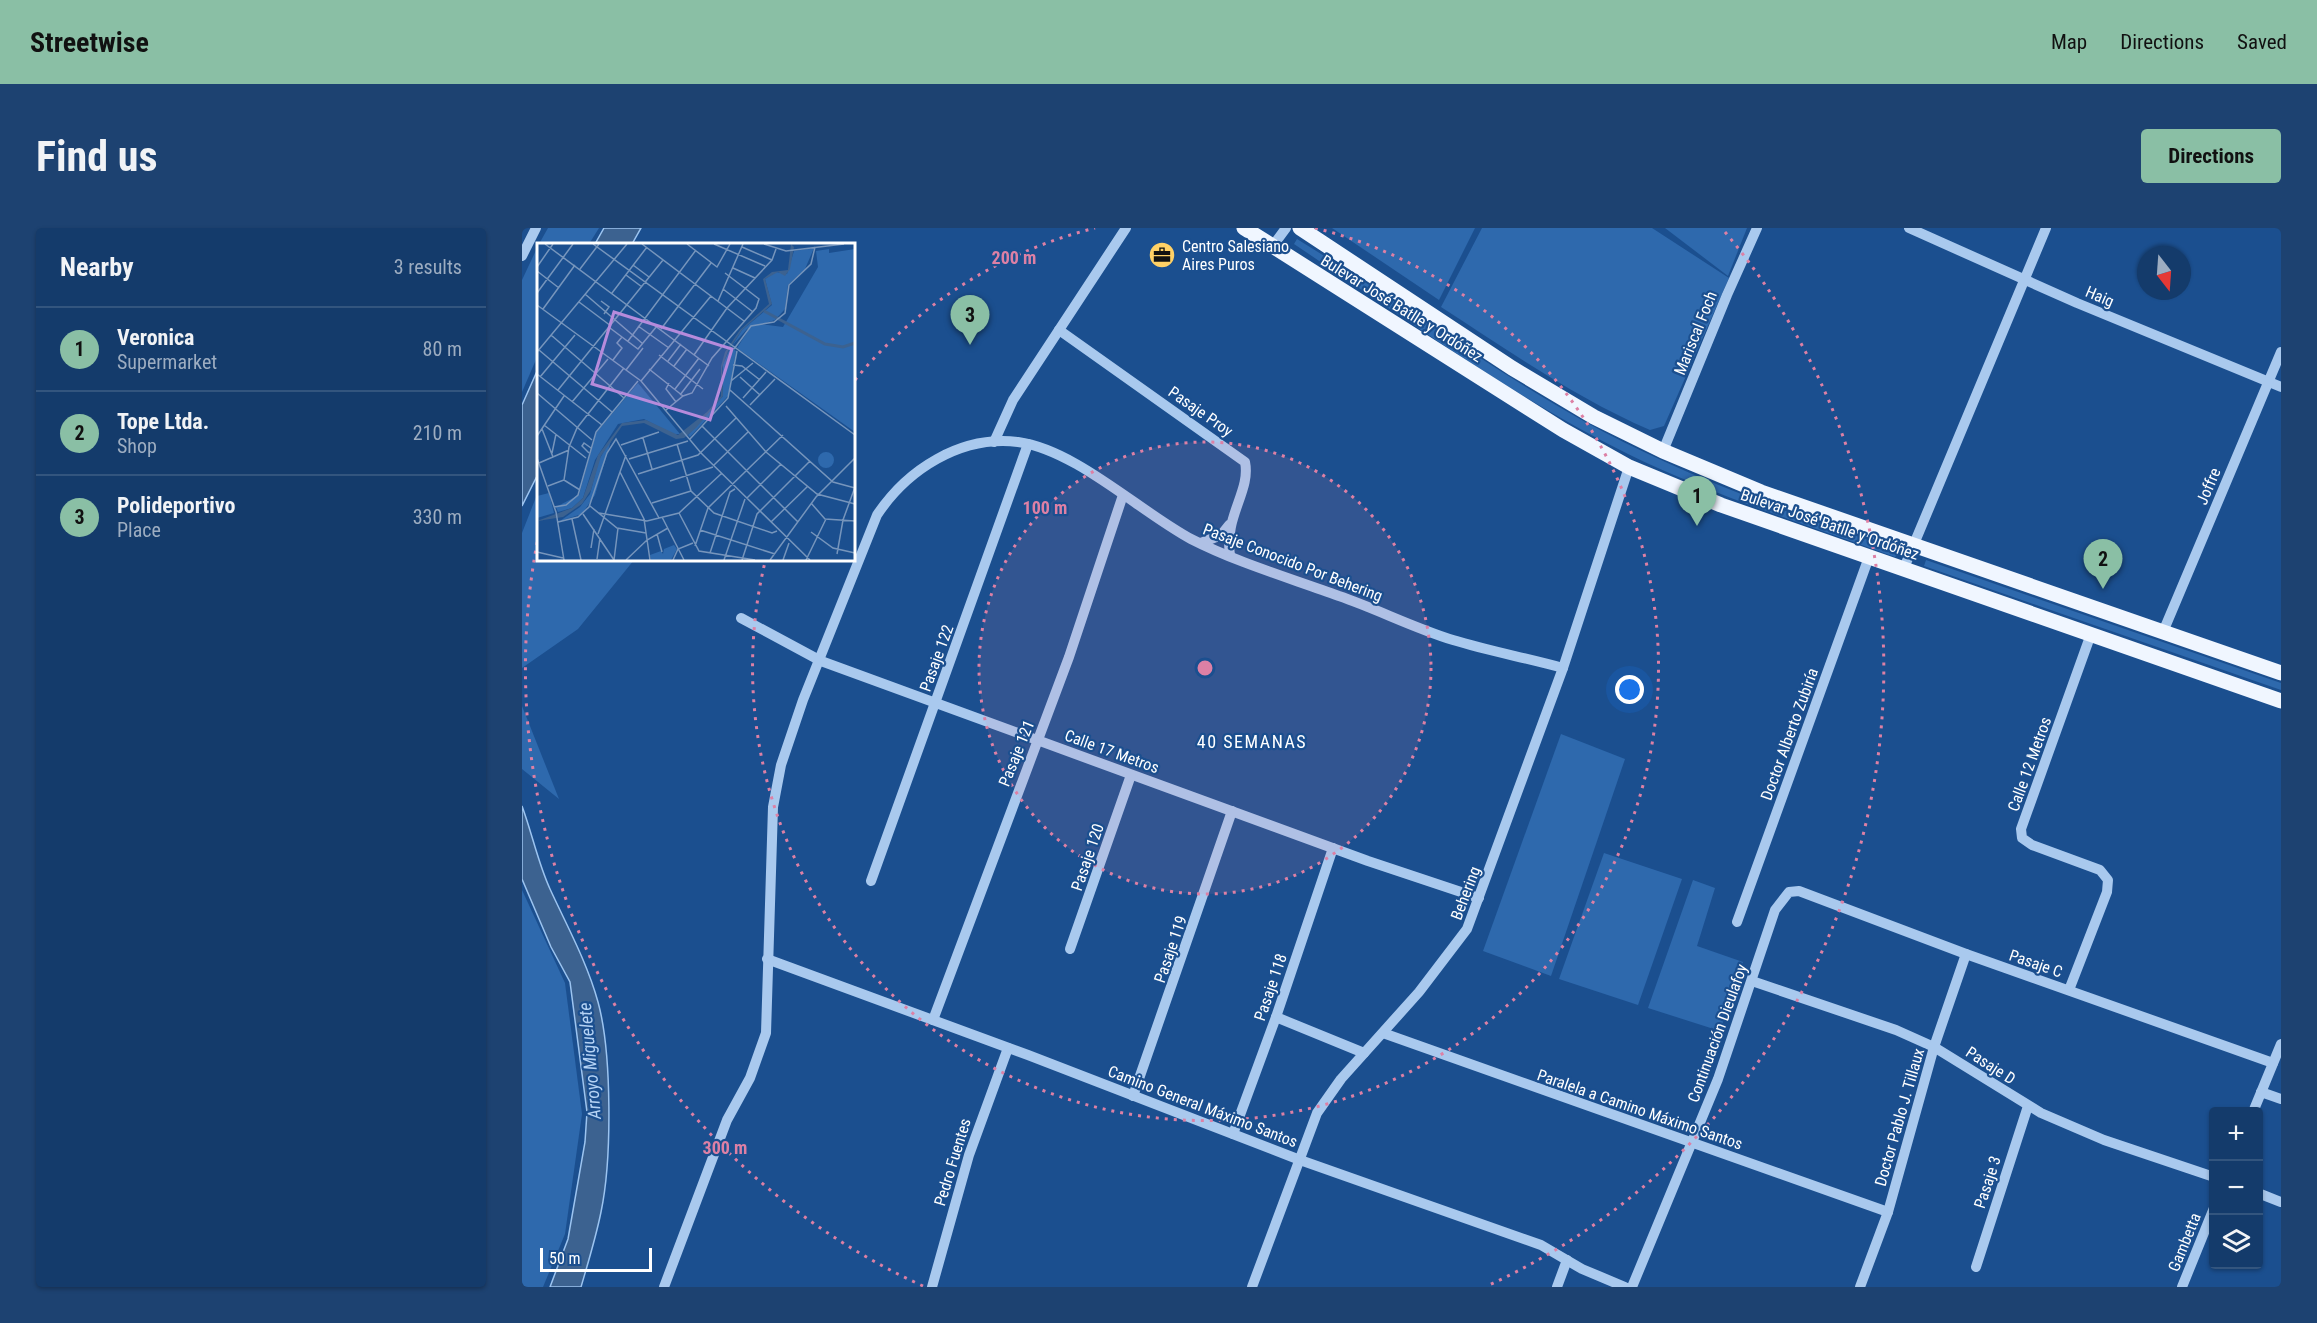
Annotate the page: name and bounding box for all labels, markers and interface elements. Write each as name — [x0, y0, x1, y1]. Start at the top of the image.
text: Streetwise — [30, 26, 149, 59]
text: Map — [2051, 30, 2087, 54]
text: Directions — [2120, 30, 2204, 54]
text: Saved — [2237, 30, 2287, 54]
button: Directions — [2141, 129, 2281, 183]
text: Find us — [36, 132, 157, 181]
place label: Centro Salesiano Aires Puros — [1182, 237, 1289, 274]
office icon: Centro Salesiano Aires Puros — [1147, 240, 1177, 270]
inset map — [537, 243, 855, 561]
north arrow — [2137, 246, 2191, 300]
text: 200 m — [992, 247, 1036, 268]
street label: Bulevar José Batlle y Ordóñez — [1317, 251, 1486, 366]
text: Nearby — [60, 252, 134, 282]
text: 3 results — [394, 255, 462, 279]
street label: Haig — [2083, 282, 2117, 311]
street label: Mariscal Foch — [1670, 289, 1721, 378]
pin: 3 — [950, 296, 990, 345]
text: Veronica — [117, 325, 194, 350]
text: 1 — [74, 337, 85, 361]
text: 80 m — [423, 337, 462, 361]
text: Supermarket — [117, 350, 217, 374]
street label: Pasaje Proy — [1165, 382, 1237, 441]
text: Tope Ltda. — [117, 409, 209, 434]
text: 2 — [74, 421, 85, 445]
text: 210 m — [413, 421, 462, 445]
text: Shop — [117, 434, 157, 458]
street label: Joffre — [2192, 465, 2225, 507]
pin: 1 — [1678, 476, 1716, 526]
street label: Bulevar José Batlle y Ordóñez — [1738, 485, 1921, 564]
text: Polideportivo — [117, 493, 235, 518]
text: 100 m — [1023, 497, 1067, 518]
text: 3 — [74, 505, 85, 529]
text: 330 m — [413, 505, 462, 529]
text: Place — [117, 518, 161, 542]
street label: Pasaje Conocido Por Behering — [1200, 519, 1385, 606]
pin: 2 — [2084, 540, 2122, 589]
street label: Pasaje 122 — [916, 622, 957, 694]
centre of rings — [1195, 658, 1215, 678]
street label: Doctor Alberto Zubiría — [1757, 665, 1822, 803]
your location — [1615, 675, 1644, 704]
street label: Calle 12 Metros — [2004, 714, 2055, 814]
street label: Pasaje 121 — [995, 717, 1038, 789]
street label: Calle 17 Metros — [1062, 726, 1162, 777]
district label: 40 SEMANAS — [1197, 731, 1307, 752]
street label: Pasaje 120 — [1067, 821, 1108, 893]
street label: Behering — [1447, 864, 1484, 923]
street label: Pasaje 119 — [1150, 913, 1191, 985]
street label: Pasaje C — [2007, 945, 2065, 981]
street label: Pasaje 118 — [1250, 951, 1291, 1023]
street label: Continuación Dieulafoy — [1684, 961, 1751, 1105]
water label: Arroyo Miguelete — [574, 1002, 605, 1121]
street label: Pasaje D — [1962, 1042, 2019, 1088]
street label: Doctor Pablo J. Tillaux — [1871, 1046, 1928, 1188]
street label: Camino General Máximo Santos — [1105, 1061, 1300, 1151]
street label: Paralela a Camino Máximo Santos — [1535, 1065, 1745, 1154]
map controls — [2209, 1107, 2263, 1269]
button: + — [2209, 1107, 2263, 1161]
street label: Pedro Fuentes — [930, 1116, 975, 1208]
text: 300 m — [703, 1137, 747, 1158]
street label: Pasaje 3 — [1970, 1154, 2005, 1211]
button: − — [2209, 1161, 2263, 1215]
street label: Gambetta — [2164, 1210, 2205, 1274]
button: layers — [2209, 1215, 2263, 1269]
scale bar — [540, 1245, 652, 1272]
text: 50 m — [549, 1249, 581, 1268]

